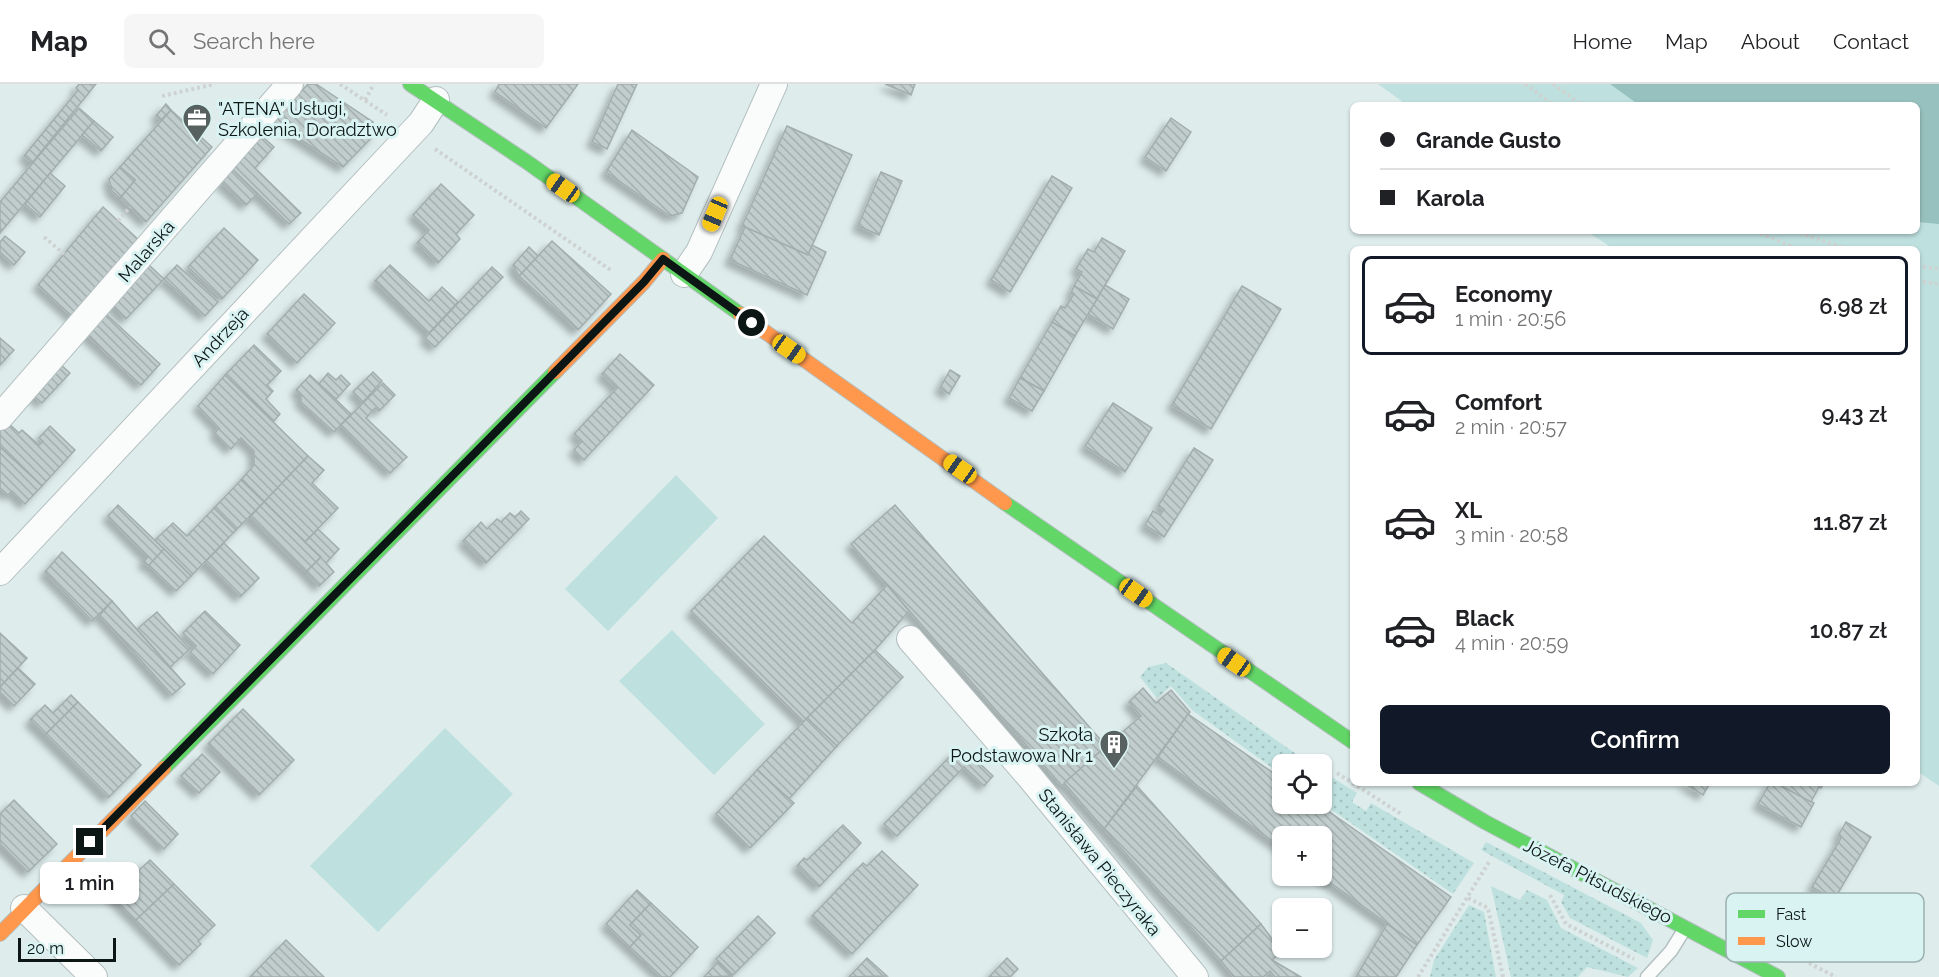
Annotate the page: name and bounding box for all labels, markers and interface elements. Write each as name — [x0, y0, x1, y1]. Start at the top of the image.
search box — [124, 14, 544, 68]
text: Map — [30, 25, 88, 58]
icon: search — [145, 25, 178, 58]
text: Search here — [193, 28, 315, 54]
text: Home — [1573, 29, 1632, 54]
text: Map — [1665, 29, 1708, 54]
text: About — [1741, 29, 1800, 54]
text: Contact — [1833, 29, 1909, 54]
place label: "ATENA" Usługi, Szkolenia, Doradztwo — [218, 98, 397, 140]
office icon: "ATENA" Usługi, Szkolenia, Doradztwo — [181, 102, 213, 144]
text: Grande Gusto — [1416, 127, 1561, 153]
car — [543, 170, 583, 206]
text: Karola — [1416, 185, 1485, 211]
car — [700, 194, 730, 234]
street label: Malarska — [114, 216, 178, 286]
icon: car — [1383, 279, 1437, 333]
text: Economy — [1455, 281, 1553, 307]
text: 6.98 zł — [1819, 293, 1887, 319]
street label: Andrzeja — [187, 303, 253, 371]
text: 1 min · 20:56 — [1455, 307, 1566, 331]
route start — [738, 309, 765, 336]
car — [769, 331, 809, 367]
icon: car — [1383, 387, 1437, 441]
text: Comfort — [1455, 389, 1542, 415]
text: 9.43 zł — [1821, 401, 1887, 427]
text: 2 min · 20:57 — [1455, 415, 1567, 439]
car — [940, 451, 980, 487]
icon: car — [1383, 495, 1437, 549]
text: XL — [1455, 497, 1482, 523]
text: 11.87 zł — [1813, 509, 1887, 535]
text: 3 min · 20:58 — [1455, 523, 1568, 547]
car — [1116, 575, 1156, 611]
icon: car — [1383, 603, 1437, 657]
text: Black — [1455, 605, 1514, 631]
text: 10.87 zł — [1810, 617, 1887, 643]
text: 4 min · 20:59 — [1455, 631, 1568, 655]
car — [1214, 644, 1254, 680]
button: Confirm — [1380, 705, 1890, 774]
place label: Szkoła Podstawowa Nr 1 — [950, 724, 1093, 766]
building icon: Szkoła Podstawowa Nr 1 — [1098, 728, 1130, 770]
map controls — [1272, 754, 1332, 958]
button: locate — [1272, 754, 1332, 814]
street label: Stanisława Pieczyraka — [1034, 784, 1166, 940]
button: + — [1272, 826, 1332, 886]
route end — [76, 828, 103, 855]
street label: Józefa Piłsudskiego — [1520, 834, 1676, 928]
callout: 1 min — [40, 863, 140, 905]
text: 1 min — [65, 871, 114, 895]
legend — [1726, 893, 1924, 962]
button: − — [1272, 898, 1332, 958]
text: Fast — [1776, 905, 1807, 924]
text: Slow — [1776, 932, 1812, 951]
scale bar — [18, 935, 116, 962]
text: 20 m — [27, 939, 64, 958]

